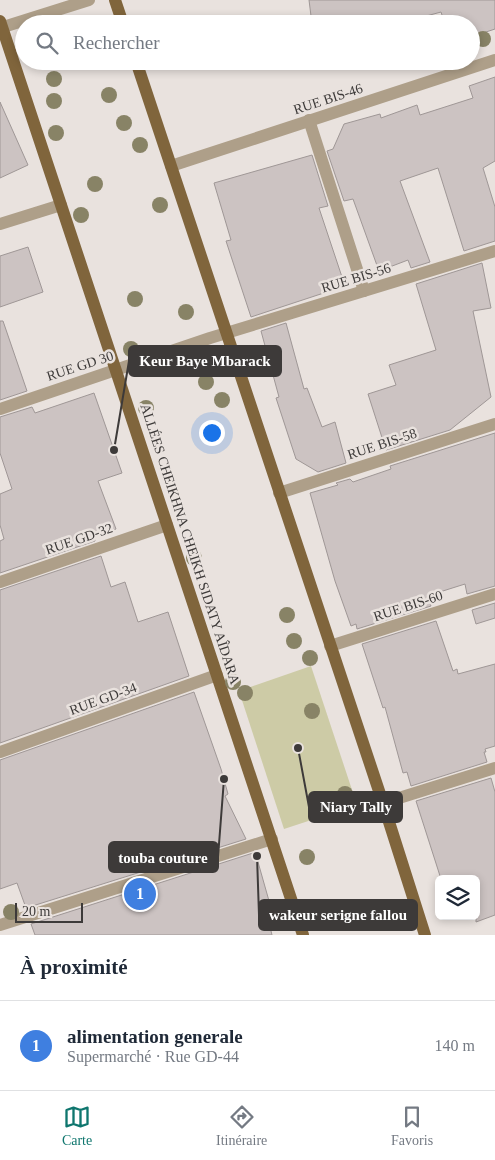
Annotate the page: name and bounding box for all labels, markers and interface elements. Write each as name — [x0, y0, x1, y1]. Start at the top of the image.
search box — [15, 15, 480, 70]
icon: search — [33, 29, 61, 57]
text: Rechercher — [73, 32, 160, 53]
street label: RUE BIS-46 — [291, 81, 365, 117]
street label: RUE BIS-56 — [319, 260, 393, 296]
callout: Keur Baye Mbarack — [129, 346, 281, 376]
street label: RUE GD 30 — [45, 348, 115, 384]
text: Keur Baye Mbarack — [139, 353, 271, 369]
street label: ALLÉES CHEIKHNA CHEIKH SIDATY AÎDARA — [137, 401, 244, 687]
your location — [199, 420, 225, 446]
street label: RUE BIS-58 — [345, 426, 419, 462]
street label: RUE GD-32 — [43, 520, 115, 558]
street label: RUE BIS-60 — [371, 588, 445, 624]
street label: RUE GD-34 — [67, 680, 139, 718]
callout: Niary Tally — [309, 792, 402, 822]
text: Niary Tally — [320, 799, 393, 815]
callout: touba couture — [109, 842, 218, 872]
text: touba couture — [118, 850, 208, 866]
pin: 1 — [124, 875, 156, 913]
map controls — [435, 875, 480, 920]
button: layers — [435, 875, 480, 920]
scale bar — [15, 900, 82, 923]
callout: wakeur serigne fallou — [259, 900, 417, 930]
text: 20 m — [22, 904, 50, 919]
text: wakeur serigne fallou — [269, 907, 407, 923]
text: À proximité — [20, 955, 128, 979]
text: alimentation generale — [67, 1026, 243, 1047]
text: 1 — [32, 1037, 40, 1054]
text: 140 m — [435, 1037, 475, 1054]
text: Supermarché · Rue GD-44 — [67, 1048, 239, 1065]
tab: Carte — [62, 1103, 92, 1149]
tab: Itinéraire — [216, 1103, 267, 1149]
tab: Favoris — [391, 1103, 433, 1149]

